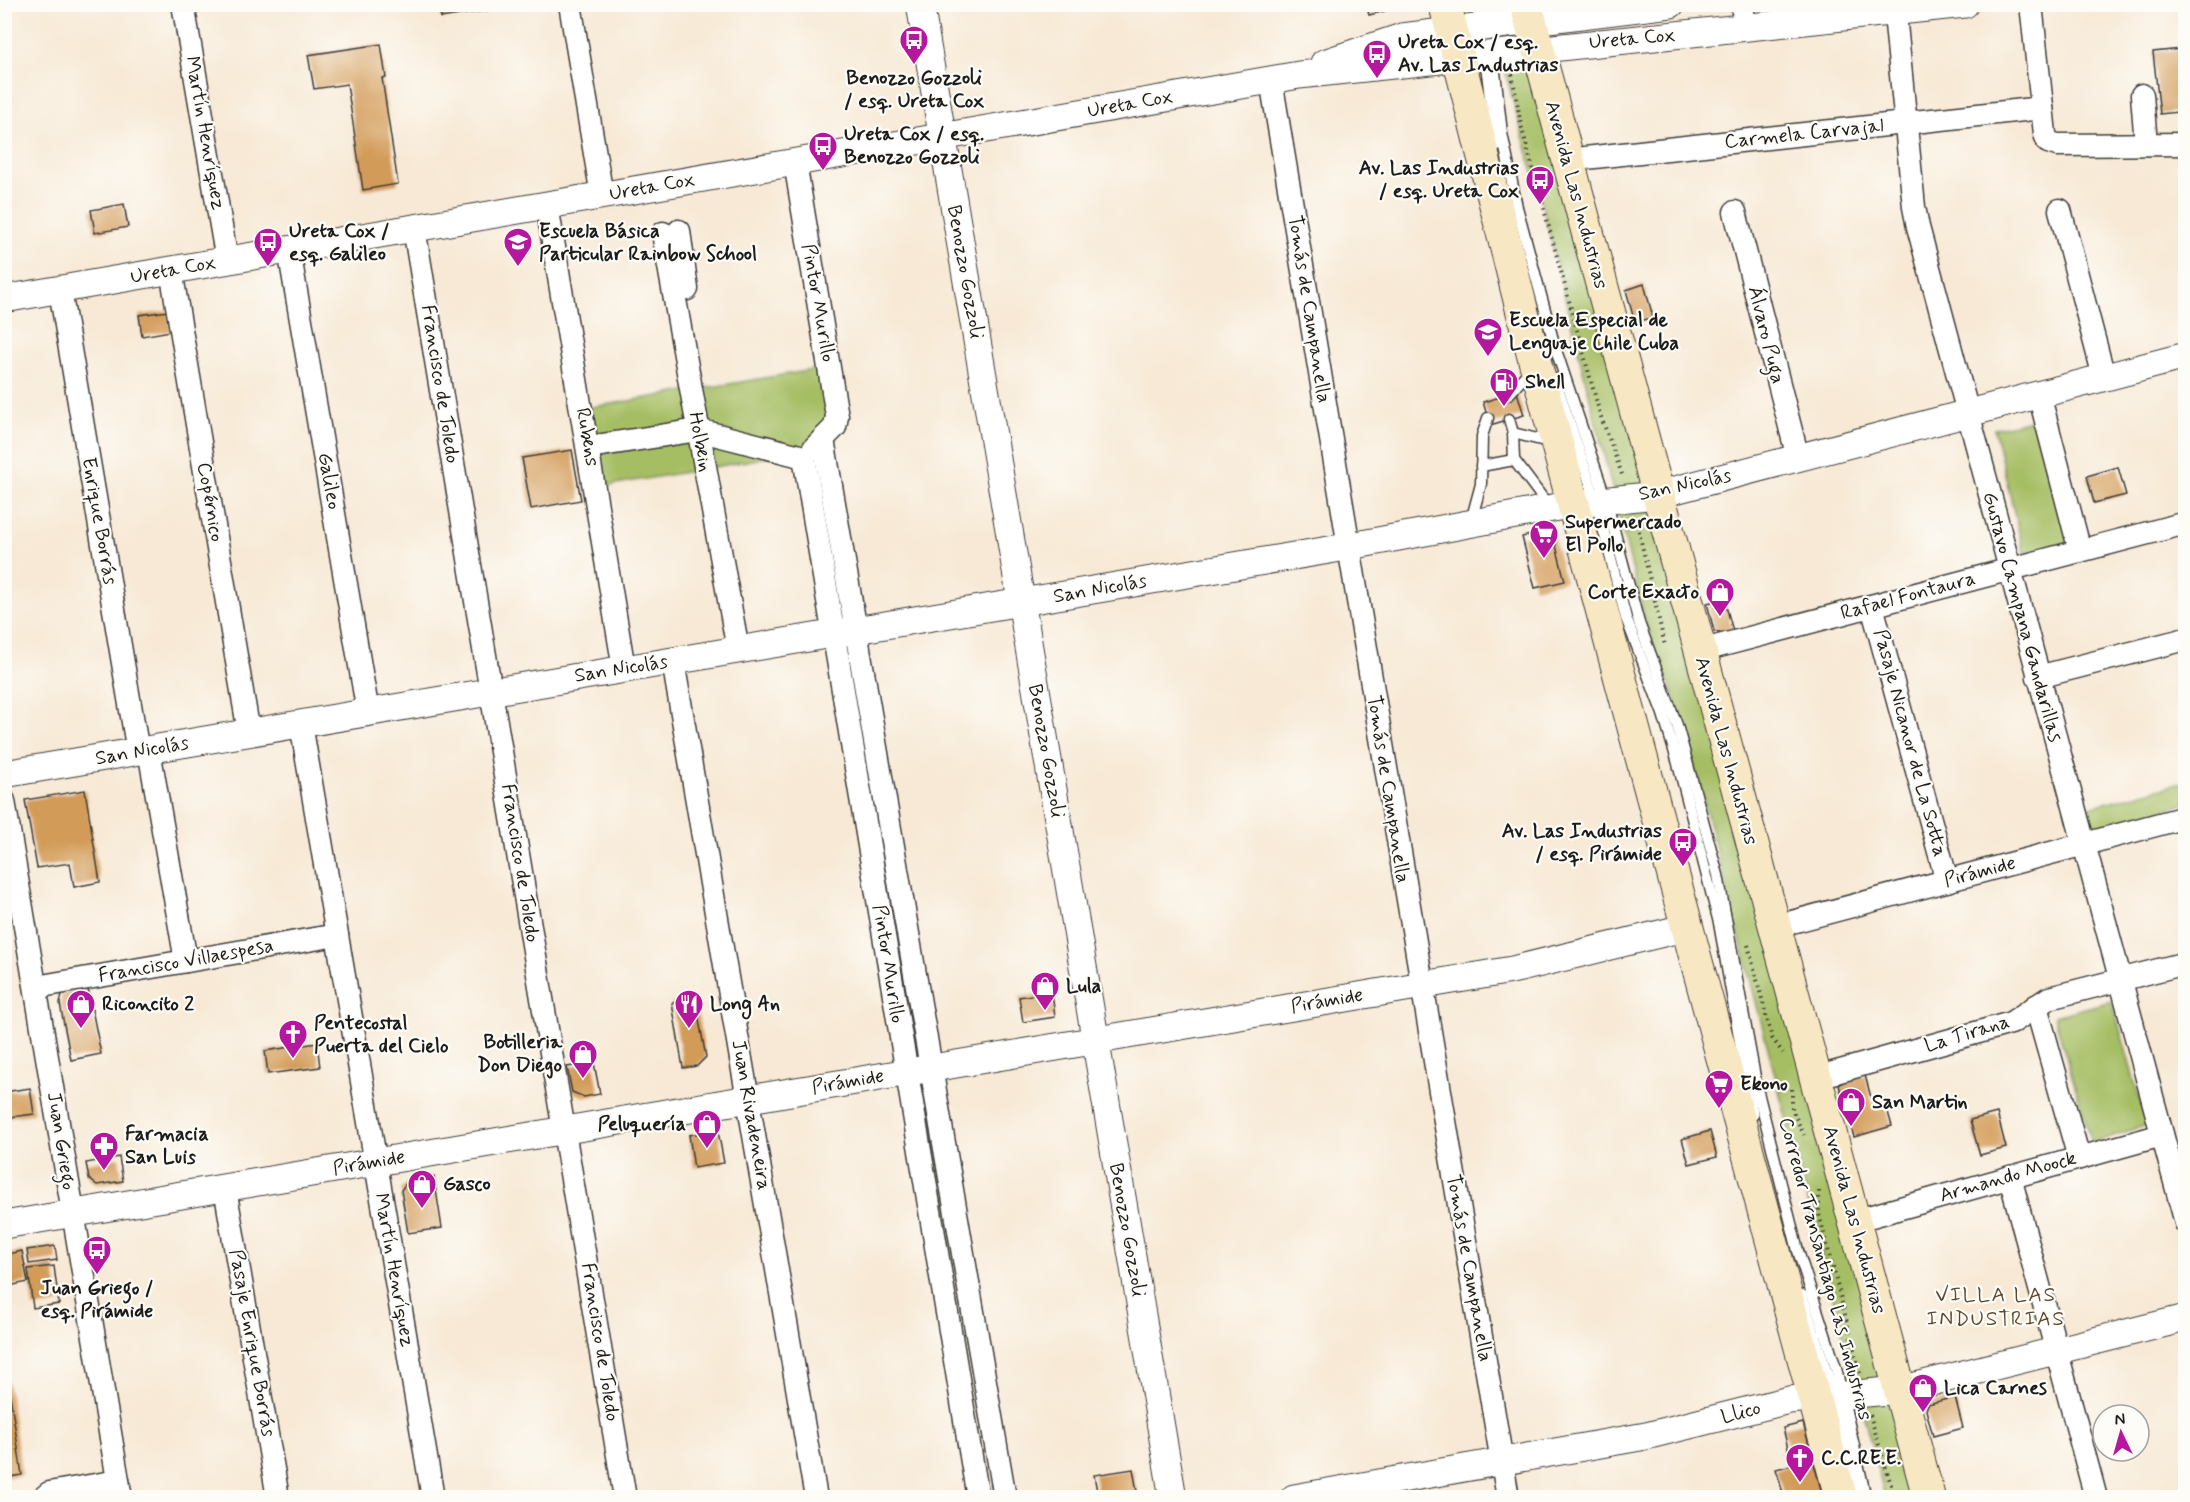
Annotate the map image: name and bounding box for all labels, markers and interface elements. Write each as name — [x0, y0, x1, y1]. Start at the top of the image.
street label: Ureta Cox — [1588, 22, 1677, 56]
bus stop icon: Benozzo Gozzoli / esq. Ureta Cox — [898, 24, 930, 66]
place label: Ureta Cox / esq. Av. Las Industrias — [1398, 29, 1558, 79]
bus stop icon: Ureta Cox / esq. Av. Las Industrias — [1361, 38, 1393, 80]
street label: Martín Henríquez — [178, 54, 232, 212]
place label: Benozzo Gozzoli / esq. Ureta Cox — [844, 65, 985, 115]
street label: Ureta Cox — [1085, 83, 1175, 125]
street label: Avenida Las Industrias — [1538, 98, 1614, 292]
street label: Carmela Carvajal — [1723, 112, 1885, 156]
place label: Ureta Cox / esq. Benozzo Gozzoli — [844, 121, 984, 171]
bus stop icon: Ureta Cox / esq. Benozzo Gozzoli — [807, 130, 839, 172]
place label: Av. Las Industrias / esq. Ureta Cox — [1359, 155, 1520, 205]
bus stop icon: Av. Las Industrias / esq. Ureta Cox — [1524, 164, 1556, 206]
street label: Ureta Cox — [607, 166, 697, 208]
street label: Benozzo Gozzoli — [940, 203, 990, 341]
street label: Tomás de Campanella — [1281, 213, 1337, 405]
place label: Ureta Cox / esq. Galileo — [289, 218, 390, 268]
place label: Escuela Básica Particular Rainbow School — [539, 218, 757, 268]
bus stop icon: Ureta Cox / esq. Galileo — [252, 226, 284, 268]
school or university icon: Escuela Básica Particular Rainbow School — [502, 226, 534, 268]
street label: Pintor Murillo — [794, 242, 842, 364]
street label: Ureta Cox — [128, 249, 218, 291]
street label: Álvaro Puga — [1739, 283, 1791, 387]
street label: Francisco de Toledo — [414, 303, 466, 465]
place label: Escuela Especial de Lenguaje Chile Cuba — [1509, 307, 1679, 359]
school or university icon: Escuela Especial de Lenguaje Chile Cuba — [1472, 316, 1504, 358]
fuel station icon: Shell — [1488, 366, 1520, 408]
place label: Shell — [1525, 369, 1565, 396]
street label: Rubens — [569, 406, 605, 468]
street label: Holbein — [681, 410, 719, 474]
street label: Galileo — [311, 450, 347, 512]
street label: Enrique Borrás — [75, 455, 124, 587]
street label: Copérnico — [190, 460, 230, 544]
street label: San Nicolás — [1636, 462, 1734, 508]
street label: Gustavo Campana Gandarillas — [1976, 489, 2068, 745]
place label: Supermercado El Pollo — [1565, 509, 1681, 559]
supermarket icon: Supermercado El Pollo — [1528, 518, 1560, 560]
street label: Rafael Fontaura — [1838, 565, 1978, 627]
street label: San Nicolás — [1051, 568, 1149, 610]
shop icon: Corte Exacto — [1704, 576, 1736, 618]
place label: Corte Exacto — [1587, 579, 1699, 606]
street label: Pasaje Nicanor de La Sotta — [1867, 626, 1953, 860]
street label: San Nicolás — [572, 648, 670, 690]
street label: Avenida Las Industrias — [1688, 654, 1764, 848]
street label: Benozzo Gozzoli — [1021, 682, 1071, 820]
street label: Tomás de Campanella — [1360, 693, 1416, 885]
street label: San Nicolás — [93, 730, 191, 772]
street label: Francisco de Toledo — [494, 782, 546, 944]
place label: Av. Las Industrias / esq. Pirámide — [1502, 818, 1662, 868]
bus stop icon: Av. Las Industrias / esq. Pirámide — [1667, 826, 1699, 868]
street label: Pirámide — [1941, 850, 2019, 894]
street label: Pintor Murillo — [865, 903, 911, 1025]
street label: Francisco Villaespesa — [96, 932, 276, 990]
shop icon: Lula — [1029, 970, 1061, 1012]
place label: Lula — [1066, 973, 1102, 1000]
street label: Pirámide — [1289, 981, 1365, 1021]
shop icon: Riconcito 2 — [65, 988, 97, 1030]
restaurant icon: Long An — [673, 988, 705, 1030]
place label: Riconcito 2 — [102, 991, 194, 1018]
place label: Long An — [710, 991, 780, 1020]
street label: La Tirana — [1921, 1008, 2013, 1060]
place label: Pentecostal Puerta del Cielo — [314, 1010, 449, 1060]
church icon: Pentecostal Puerta del Cielo — [277, 1018, 309, 1060]
place label: Botilleria Don Diego — [477, 1029, 563, 1079]
shop icon: Botilleria Don Diego — [567, 1038, 599, 1080]
street label: Juan Rivadeneira — [724, 1038, 778, 1192]
street label: Pirámide — [810, 1062, 886, 1102]
supermarket icon: Ekono — [1703, 1068, 1735, 1110]
place label: Ekono — [1740, 1071, 1788, 1098]
shop icon: San Martin — [1835, 1086, 1867, 1128]
place label: San Martin — [1872, 1089, 1968, 1116]
street label: Juan Griego — [38, 1090, 82, 1192]
shop icon: Peluquería — [691, 1108, 723, 1150]
place label: Peluquería — [598, 1111, 686, 1138]
street label: Corredor Transantiago Las Industrias — [1772, 1115, 1879, 1424]
place label: Farmacia San Luis — [125, 1121, 209, 1171]
street label: Avenida Las Industrias — [1816, 1123, 1892, 1317]
pharmacy icon: Farmacia San Luis — [88, 1130, 120, 1172]
street label: Pirámide — [331, 1143, 407, 1183]
street label: Armando Moock — [1937, 1145, 2079, 1209]
street label: Benozzo Gozzoli — [1102, 1161, 1152, 1299]
shop icon: Gasco — [406, 1168, 438, 1210]
place label: Gasco — [443, 1171, 491, 1198]
street label: Tomás de Campanella — [1439, 1172, 1499, 1364]
street label: Martín Henríquez — [367, 1191, 421, 1349]
bus stop icon: Juan Griego / esq. Pirámide — [81, 1234, 113, 1276]
street label: Pasaje Enrique Borrás — [222, 1247, 282, 1439]
street label: Francisco de Toledo — [574, 1261, 626, 1423]
place label: Juan Griego / esq. Pirámide — [40, 1275, 154, 1325]
district label: VILLA LAS INDUSTRIAS — [1927, 1281, 2065, 1333]
shop icon: Lica Carnes — [1907, 1372, 1939, 1414]
place label: Lica Carnes — [1944, 1375, 2047, 1402]
street label: Llico — [1718, 1395, 1764, 1431]
north arrow — [2091, 1403, 2151, 1463]
text: N — [2114, 1409, 2126, 1430]
church icon: C.C.RE.E. — [1784, 1442, 1816, 1484]
place label: C.C.RE.E. — [1821, 1445, 1901, 1472]

